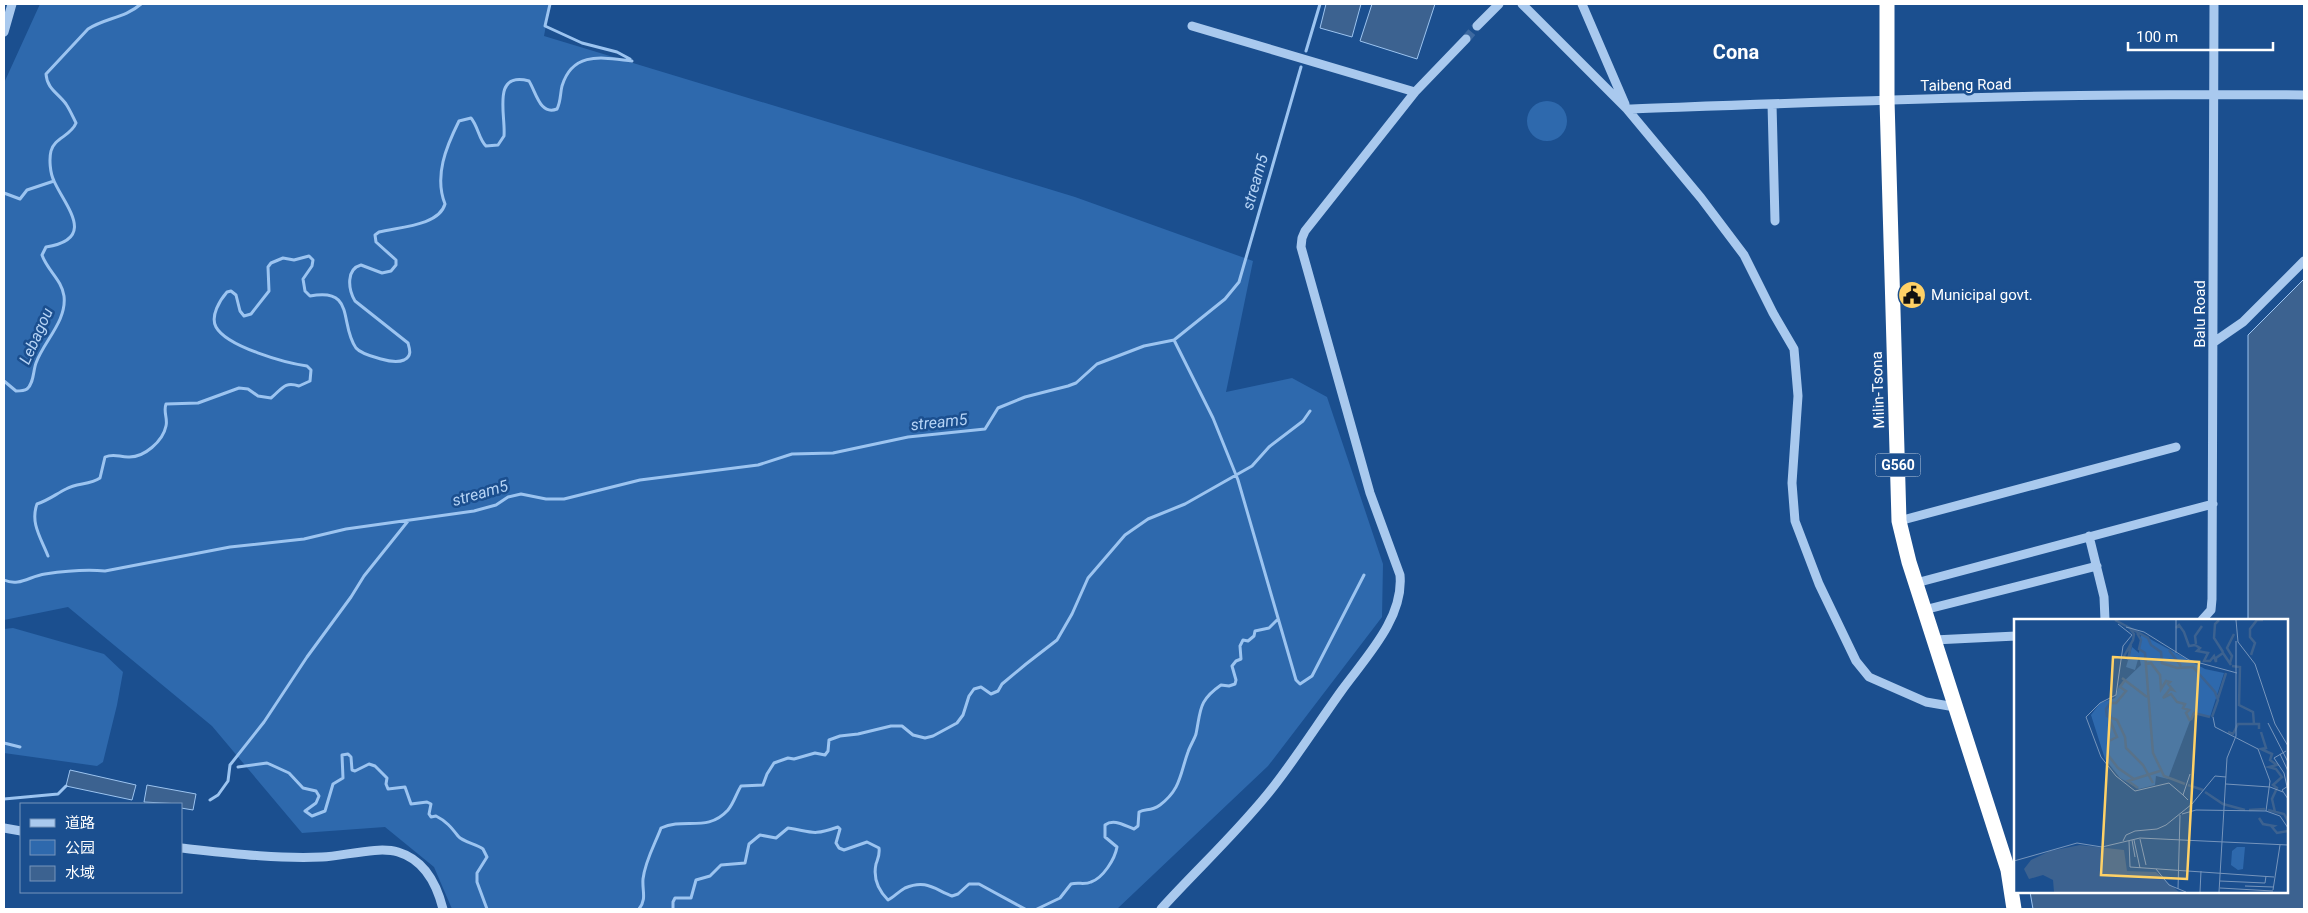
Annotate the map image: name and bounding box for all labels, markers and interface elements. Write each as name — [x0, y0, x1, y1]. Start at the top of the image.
scale bar — [2128, 20, 2273, 52]
text: 100 m — [2136, 28, 2178, 46]
district label: Cona — [1713, 40, 1759, 64]
street label: Taibeng Road — [1920, 75, 2012, 95]
water label: stream5 — [1238, 152, 1272, 212]
public building icon: Municipal govt. — [1897, 280, 1927, 310]
street label: Balu Road — [2191, 280, 2209, 348]
place label: Municipal govt. — [1931, 286, 2033, 304]
water label: Lebagou — [15, 304, 57, 367]
street label: Milin-Tsona — [1868, 351, 1888, 429]
water label: stream5 — [910, 410, 969, 434]
road number: G560 — [1876, 454, 1920, 476]
water label: stream5 — [450, 476, 510, 510]
inset map — [2014, 619, 2288, 893]
legend — [20, 803, 182, 893]
text: 道路 — [65, 814, 95, 832]
text: 公园 — [65, 839, 95, 857]
text: 水域 — [65, 864, 95, 882]

